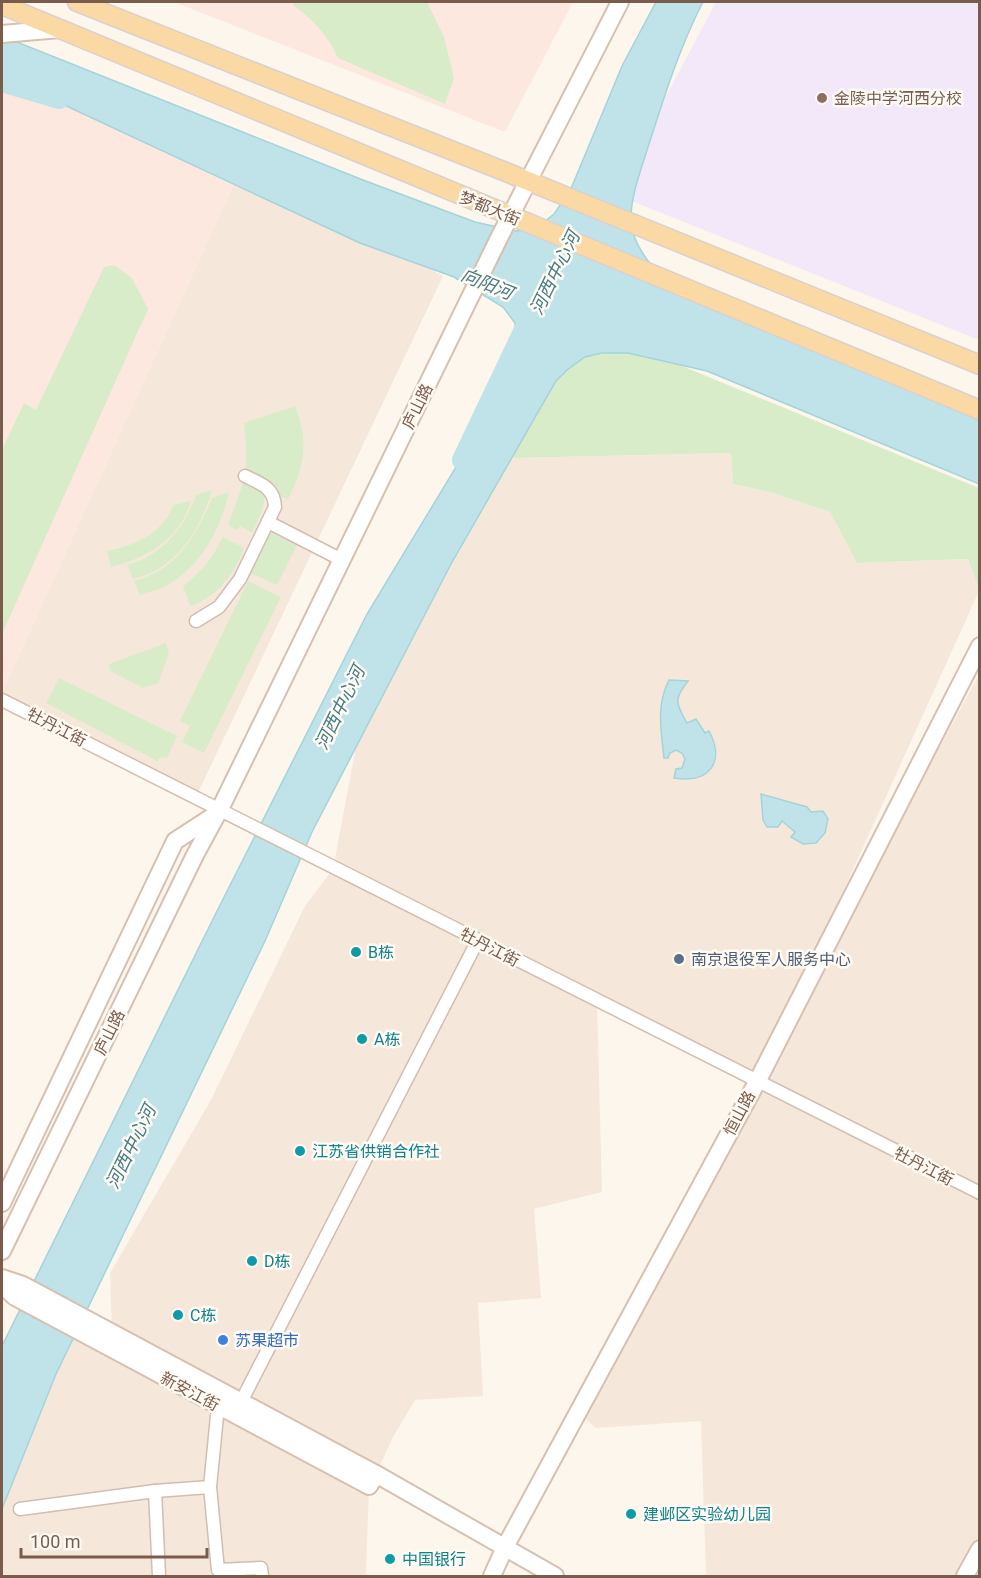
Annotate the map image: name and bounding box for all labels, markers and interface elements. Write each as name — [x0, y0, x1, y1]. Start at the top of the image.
place label: 金陵中学河西分校 — [834, 89, 962, 108]
marker: 金陵中学河西分校 — [815, 91, 829, 105]
street label: 梦都大街 — [457, 188, 523, 229]
water label: 河西中心河 — [525, 225, 585, 318]
water label: 向阳河 — [458, 264, 519, 305]
street label: 庐山路 — [398, 380, 437, 432]
water label: 河西中心河 — [310, 660, 370, 753]
street label: 牡丹江街 — [24, 704, 90, 750]
street label: 牡丹江街 — [457, 924, 523, 970]
place label: B栋 — [368, 943, 394, 962]
marker: B栋 — [349, 945, 363, 959]
place label: 南京退役军人服务中心 — [691, 950, 851, 969]
marker: 南京退役军人服务中心 — [672, 952, 686, 966]
street label: 庐山路 — [90, 1006, 129, 1058]
place label: A栋 — [374, 1030, 400, 1049]
marker: A栋 — [355, 1032, 369, 1046]
street label: 恒山路 — [720, 1088, 759, 1139]
water label: 河西中心河 — [101, 1099, 161, 1192]
place label: 江苏省供销合作社 — [312, 1142, 440, 1161]
street label: 牡丹江街 — [891, 1143, 957, 1189]
marker: 江苏省供销合作社 — [293, 1144, 307, 1158]
place label: D栋 — [264, 1252, 291, 1271]
marker: D栋 — [245, 1254, 259, 1268]
place label: C栋 — [190, 1306, 216, 1325]
marker: C栋 — [171, 1308, 185, 1322]
place label: 苏果超市 — [235, 1331, 299, 1350]
marker: 苏果超市 — [216, 1333, 230, 1347]
street label: 新安江街 — [157, 1368, 222, 1415]
place label: 建邺区实验幼儿园 — [643, 1505, 771, 1524]
marker: 建邺区实验幼儿园 — [624, 1507, 638, 1521]
scale bar — [21, 1521, 207, 1559]
text: 100 m — [30, 1531, 81, 1552]
place label: 中国银行 — [402, 1550, 466, 1569]
marker: 中国银行 — [383, 1552, 397, 1566]

